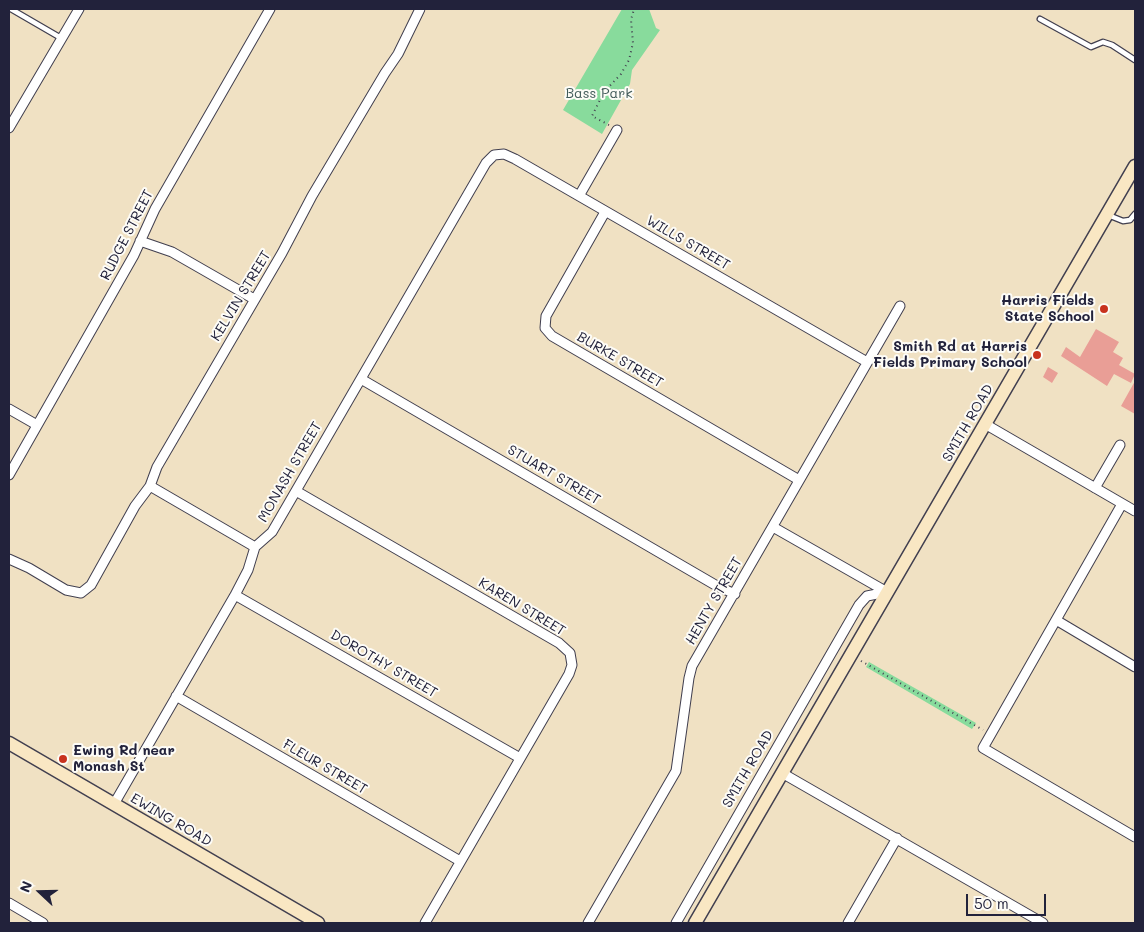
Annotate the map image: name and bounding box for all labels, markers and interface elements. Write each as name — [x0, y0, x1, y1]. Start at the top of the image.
park label: Bass Park — [565, 86, 633, 102]
street label: RUDGE STREET — [97, 187, 157, 283]
street label: WILLS STREET — [643, 212, 733, 274]
street label: KELVIN STREET — [207, 248, 275, 344]
place label: Harris Fields State School — [1001, 293, 1094, 326]
marker: Harris Fields State School — [1098, 303, 1110, 315]
street label: BURKE STREET — [574, 329, 666, 391]
place label: Smith Rd at Harris Fields Primary School — [873, 339, 1027, 372]
marker: Smith Rd at Harris Fields Primary School — [1031, 349, 1043, 361]
street label: SMITH ROAD — [939, 381, 997, 465]
street label: MONASH STREET — [254, 419, 326, 525]
street label: STUART STREET — [505, 442, 603, 508]
street label: HENTY STREET — [682, 554, 746, 648]
street label: KAREN STREET — [475, 574, 569, 640]
street label: DOROTHY STREET — [328, 627, 440, 701]
street label: SMITH ROAD — [719, 727, 777, 811]
street label: FLEUR STREET — [280, 736, 370, 798]
place label: Ewing Rd near Monash St — [73, 743, 175, 776]
marker: Ewing Rd near Monash St — [57, 753, 69, 765]
street label: EWING ROAD — [127, 790, 215, 850]
north arrow — [15, 867, 65, 917]
text: N — [15, 878, 36, 895]
scale bar — [969, 884, 1049, 916]
text: 50 m — [974, 893, 1009, 913]

